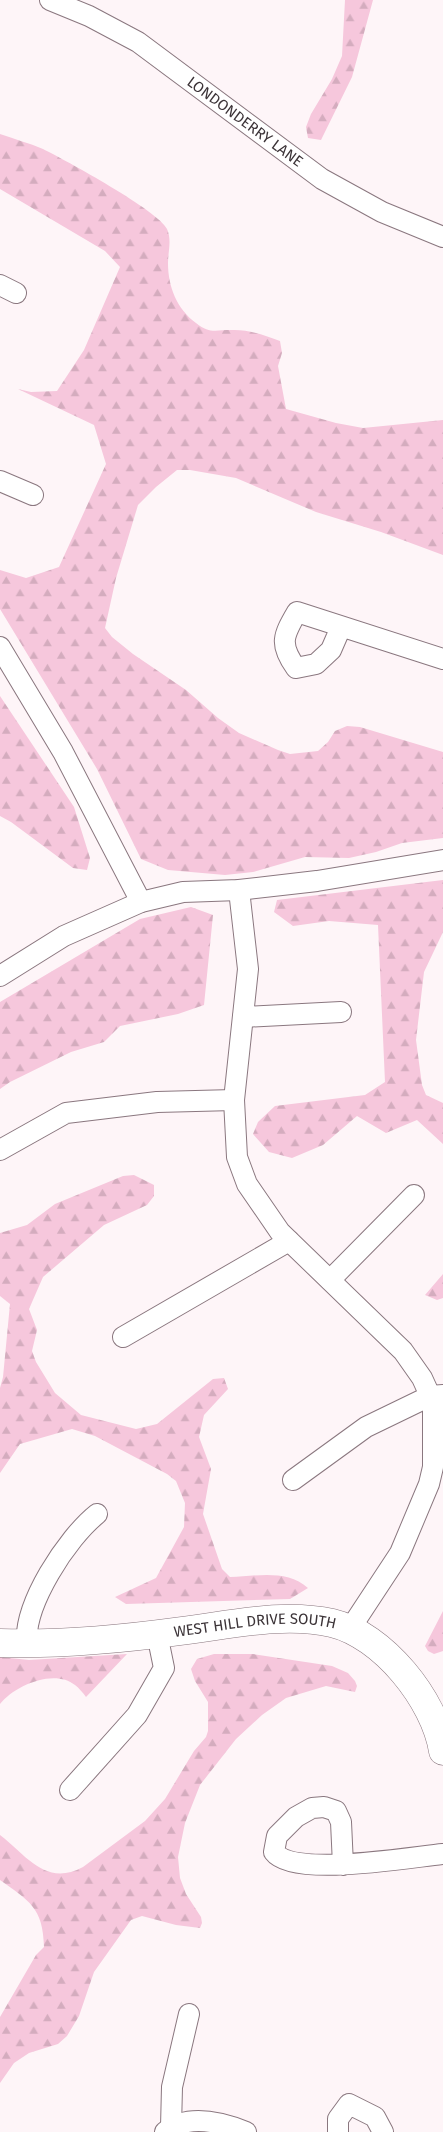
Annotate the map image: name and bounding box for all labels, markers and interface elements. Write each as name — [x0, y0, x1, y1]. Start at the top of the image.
street label: LONDONDERRY LANE — [184, 73, 306, 171]
street label: WEST HILL DRIVE SOUTH — [173, 1610, 338, 1641]

